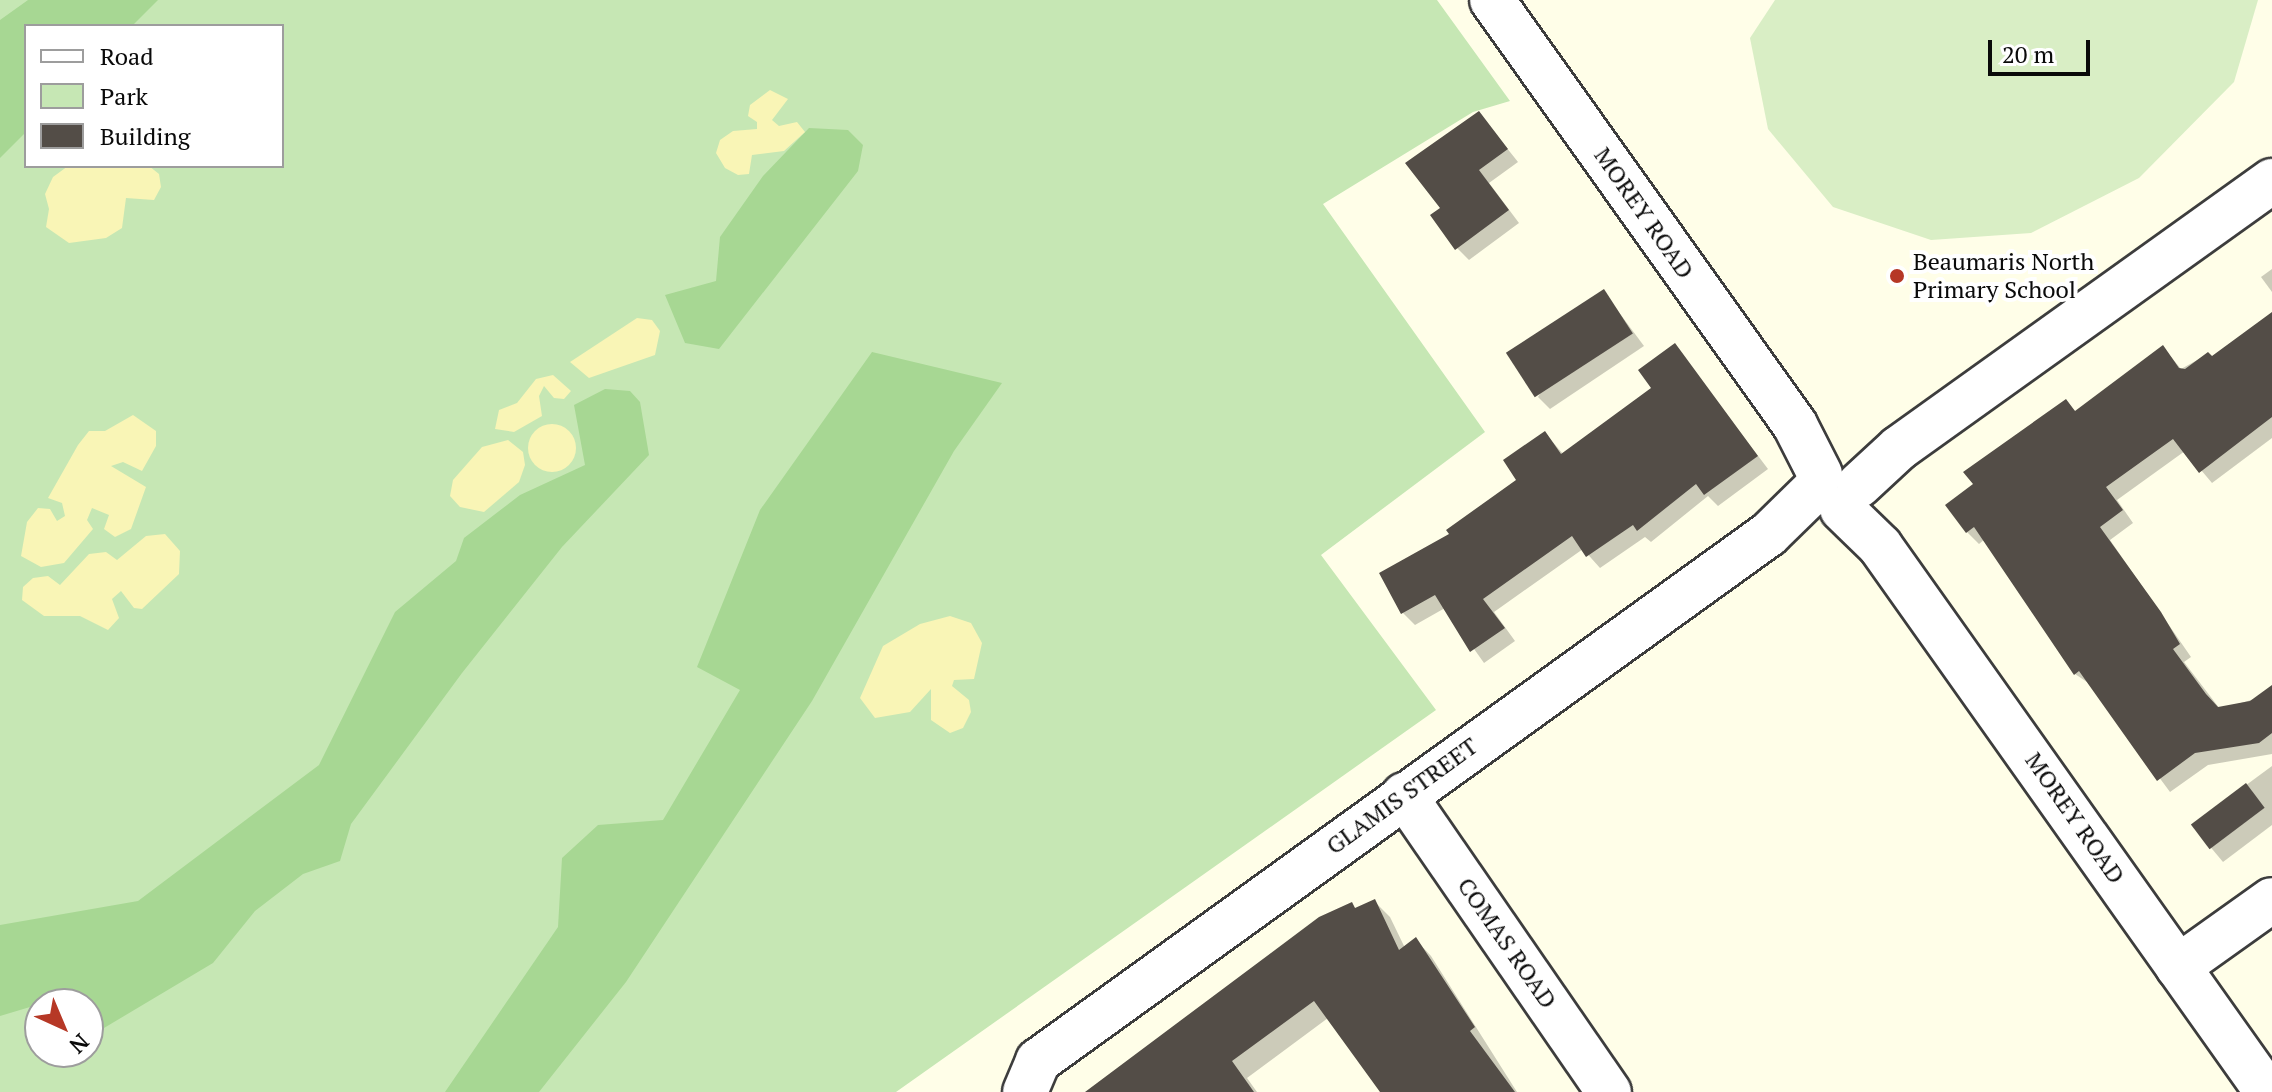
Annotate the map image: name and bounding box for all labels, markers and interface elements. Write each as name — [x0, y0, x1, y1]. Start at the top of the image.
legend — [24, 24, 284, 168]
scale bar — [1992, 24, 2094, 74]
text: 20 m — [2002, 38, 2054, 70]
text: Road — [100, 40, 154, 72]
text: Park — [100, 80, 148, 112]
text: Building — [100, 120, 190, 152]
street label: MOREY ROAD — [1588, 142, 1700, 284]
place label: Beaumaris North Primary School — [1913, 248, 2094, 304]
marker: Beaumaris North Primary School — [1888, 267, 1906, 285]
street label: GLAMIS STREET — [1321, 731, 1483, 861]
street label: MOREY ROAD — [2019, 747, 2131, 889]
street label: COMAS ROAD — [1451, 872, 1563, 1014]
north arrow — [24, 988, 104, 1068]
text: N — [64, 1028, 96, 1060]

